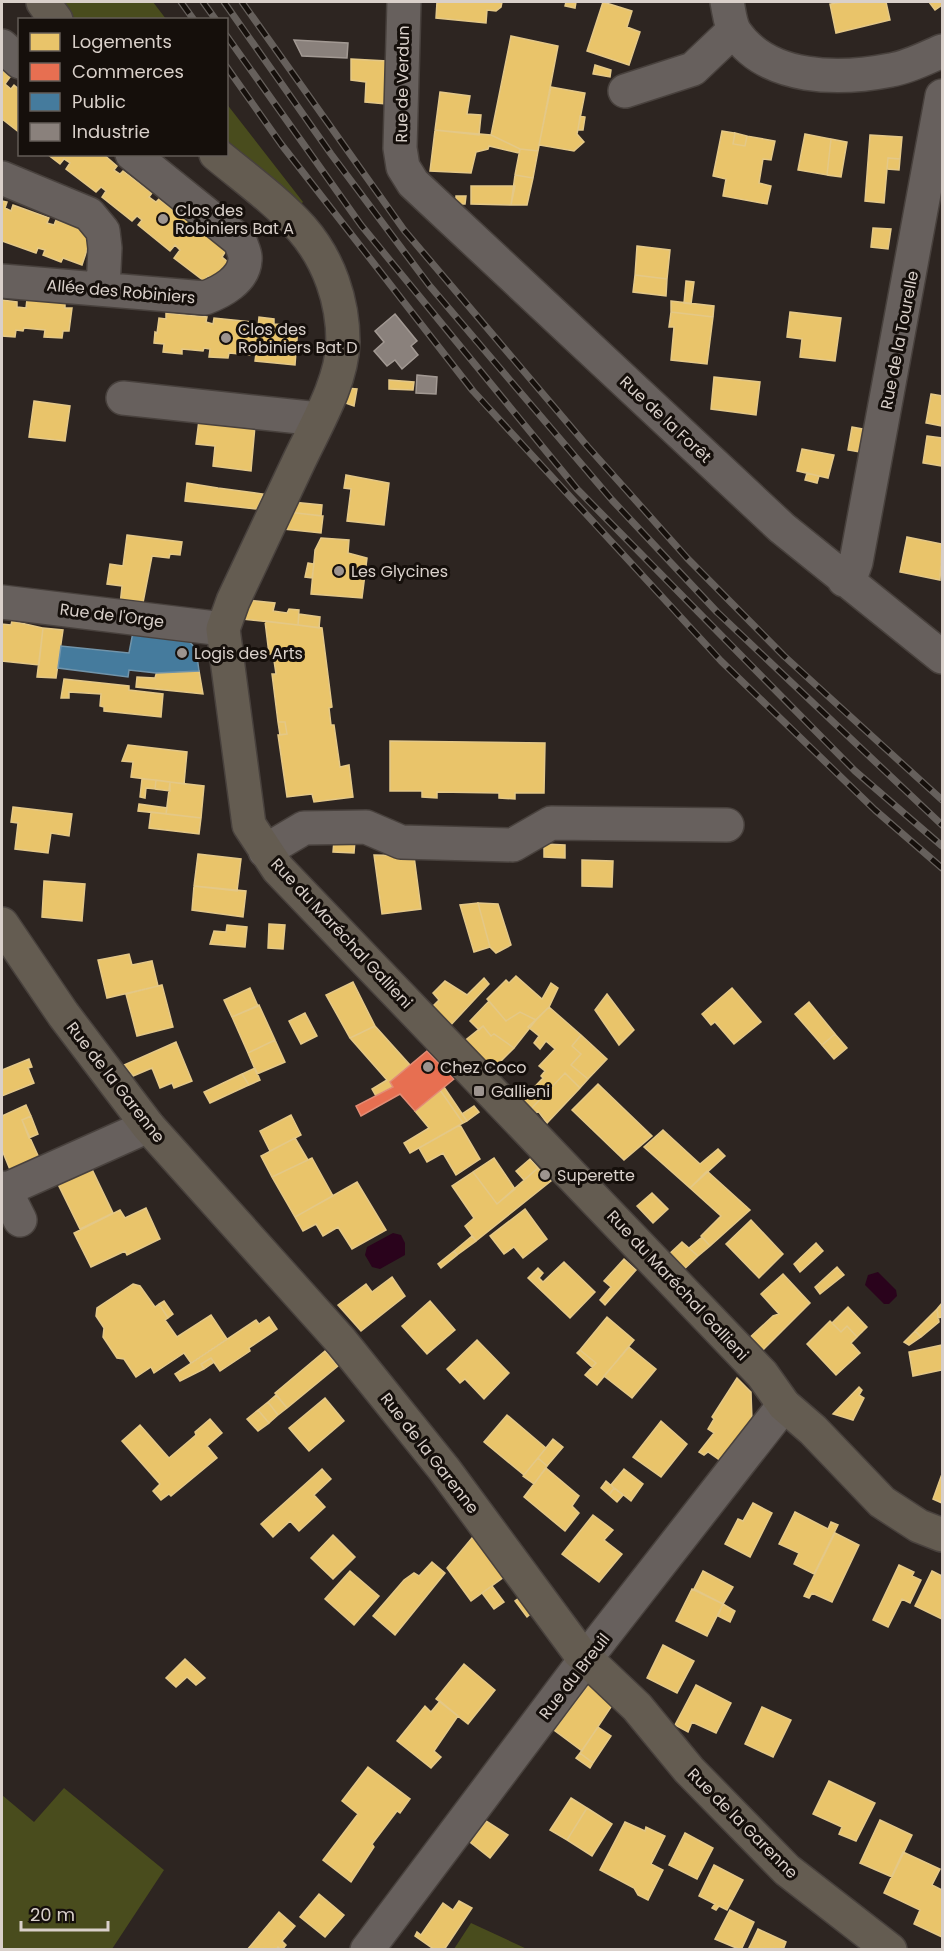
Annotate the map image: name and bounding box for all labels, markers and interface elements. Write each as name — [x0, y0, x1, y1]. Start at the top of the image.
legend — [18, 18, 228, 156]
street label: Rue de Verdun — [390, 25, 415, 143]
text: Logements — [72, 29, 172, 54]
text: Commerces — [72, 59, 184, 84]
text: Public — [72, 89, 126, 114]
text: Industrie — [72, 119, 150, 144]
place label: Clos des Robiniers Bat A — [175, 199, 294, 240]
marker: Clos des Robiniers Bat A — [156, 212, 170, 226]
street label: Rue de la Tourelle — [875, 269, 924, 412]
street label: Allée des Robiniers — [46, 274, 196, 309]
place label: Clos des Robiniers Bat D — [238, 318, 357, 359]
marker: Clos des Robiniers Bat D — [219, 331, 233, 345]
street label: Rue de la Forêt — [615, 371, 717, 468]
place label: Les Glycines — [351, 560, 448, 583]
marker: Les Glycines — [332, 564, 346, 578]
street label: Rue de l'Orge — [58, 598, 165, 633]
place label: Logis des Arts — [194, 642, 303, 665]
marker: Logis des Arts — [175, 646, 189, 660]
street label: Rue du Maréchal Gallieni — [266, 853, 418, 1014]
street label: Rue de la Garenne — [61, 1017, 170, 1148]
place label: Chez Coco — [440, 1056, 527, 1079]
marker: Chez Coco — [421, 1060, 435, 1074]
place label: Gallieni — [491, 1080, 550, 1103]
marker: Gallieni — [472, 1084, 486, 1098]
place label: Superette — [557, 1164, 635, 1187]
marker: Superette — [538, 1168, 552, 1182]
street label: Rue du Maréchal Gallieni — [602, 1205, 754, 1366]
street label: Rue de la Garenne — [375, 1388, 484, 1519]
street label: Rue du Breuil — [534, 1629, 615, 1724]
street label: Rue de la Garenne — [682, 1763, 803, 1884]
scale bar — [21, 1894, 108, 1932]
text: 20 m — [30, 1902, 75, 1927]

